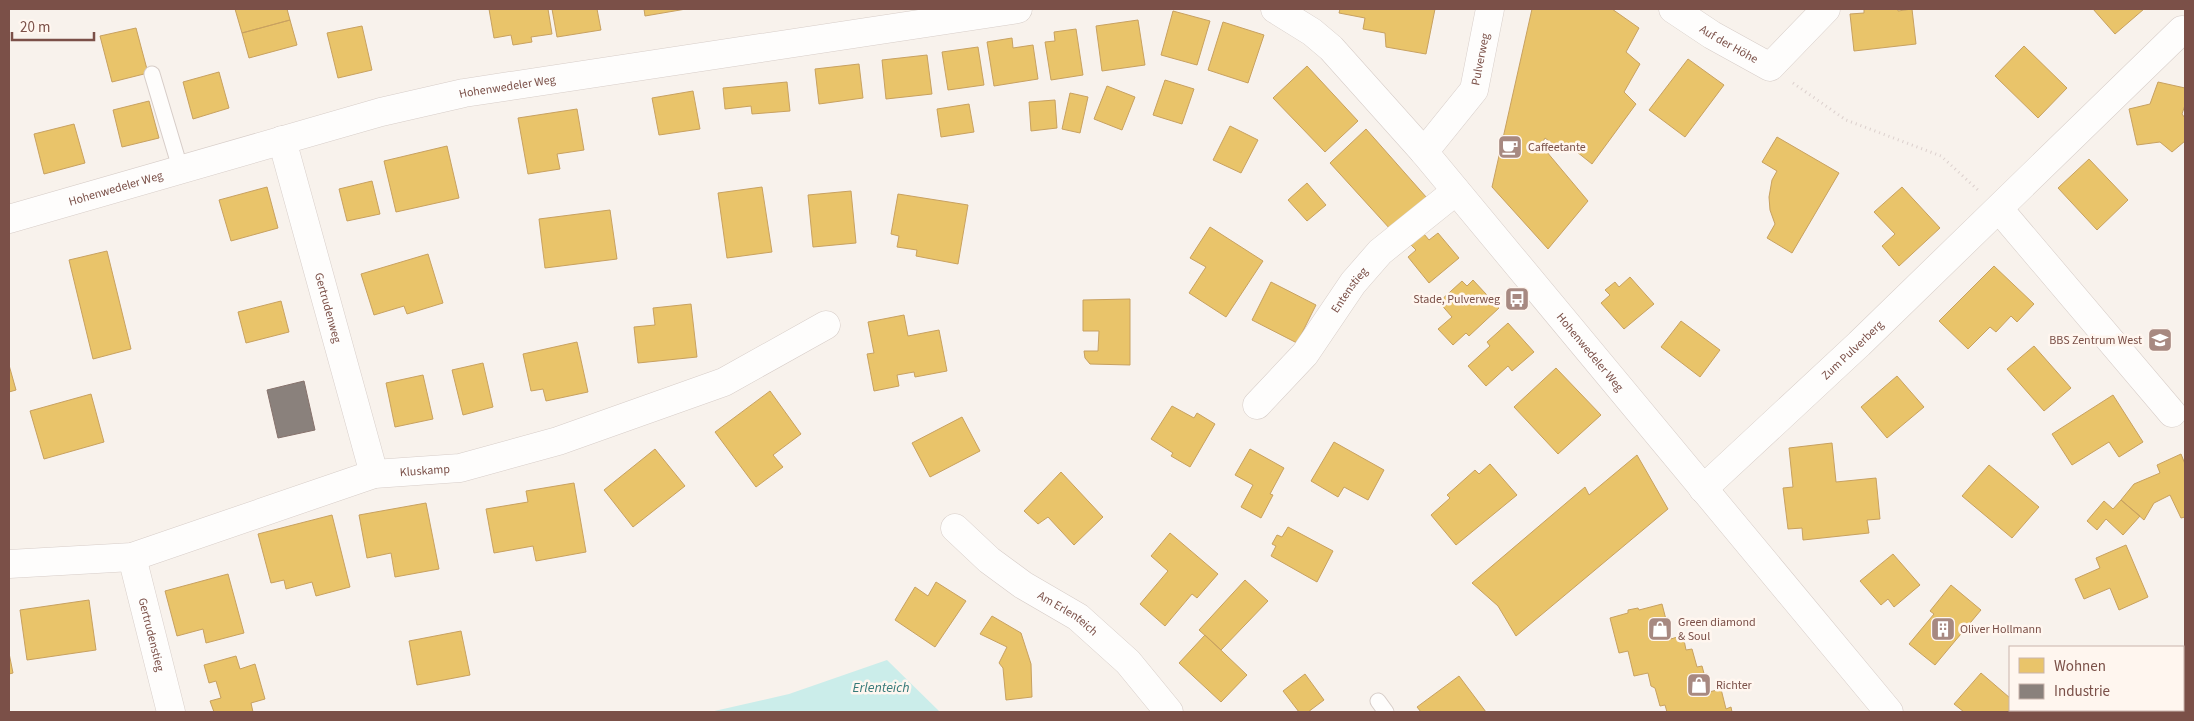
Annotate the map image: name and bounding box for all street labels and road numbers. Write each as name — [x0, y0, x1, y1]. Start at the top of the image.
street label: Auf der Höhe — [1696, 21, 1761, 67]
street label: Pulverweg — [1467, 32, 1494, 87]
street label: Hohenwedeler Weg — [457, 71, 557, 102]
street label: Hohenwedeler Weg — [66, 167, 165, 210]
street label: Entenstieg — [1327, 263, 1372, 316]
street label: Gertrudenweg — [310, 271, 346, 345]
street label: Hohenwedeler Weg — [1552, 309, 1628, 395]
street label: Zum Pulverberg — [1817, 316, 1887, 384]
street label: Kluskamp — [399, 460, 451, 481]
street label: Am Erlenteich — [1034, 587, 1102, 640]
street label: Gertrudenstieg — [134, 596, 169, 673]

